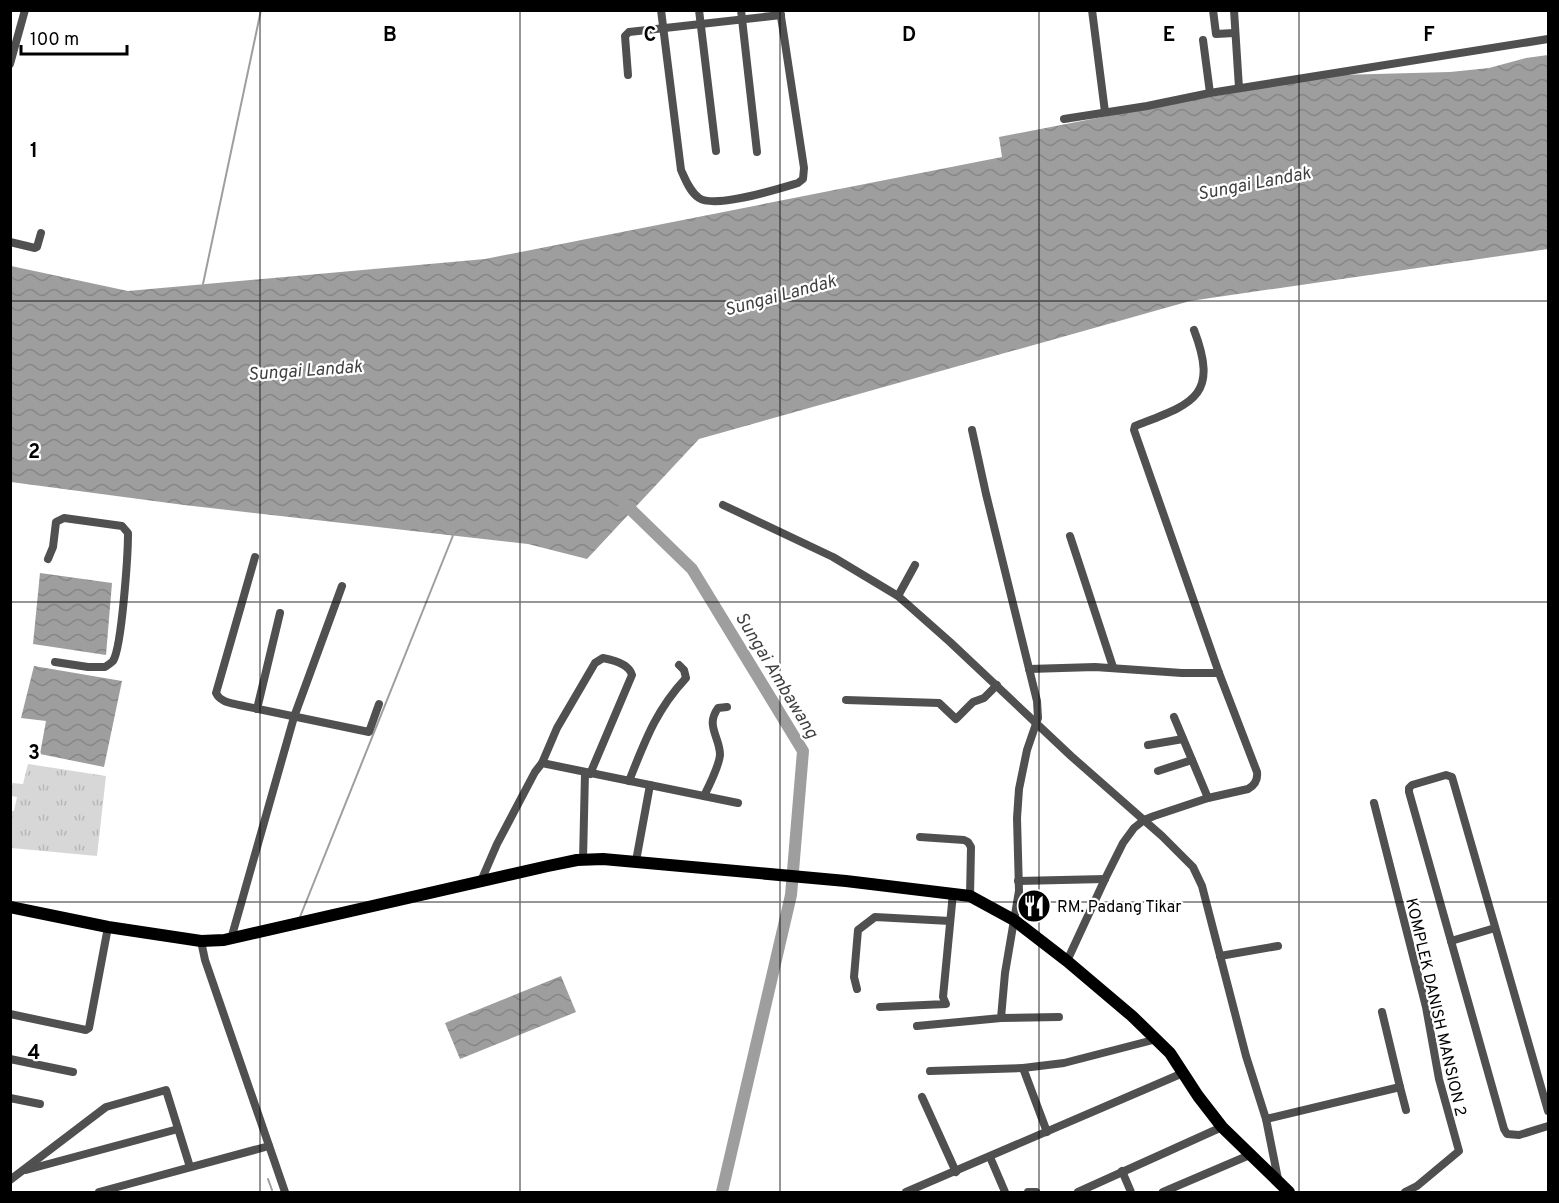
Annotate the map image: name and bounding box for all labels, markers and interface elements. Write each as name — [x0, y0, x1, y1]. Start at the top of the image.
scale bar — [21, 18, 128, 56]
text: B — [383, 23, 397, 49]
text: C — [644, 23, 656, 49]
text: D — [902, 23, 916, 49]
text: E — [1163, 23, 1175, 49]
text: F — [1423, 23, 1435, 49]
text: 100 m — [30, 29, 79, 52]
text: 1 — [30, 139, 38, 165]
water label: Sungai Landak — [1196, 162, 1314, 207]
water label: Sungai Landak — [722, 270, 840, 322]
water label: Sungai Landak — [247, 356, 364, 387]
text: 2 — [28, 440, 40, 466]
water label: Sungai Ambawang — [729, 608, 823, 743]
text: 3 — [28, 741, 40, 767]
restaurant icon: RM. Padang Tikar — [1016, 888, 1052, 924]
street label: KOMPLEK DANISH MANSION 2 — [1400, 896, 1470, 1118]
place label: RM. Padang Tikar — [1057, 898, 1182, 918]
text: 4 — [28, 1041, 40, 1067]

